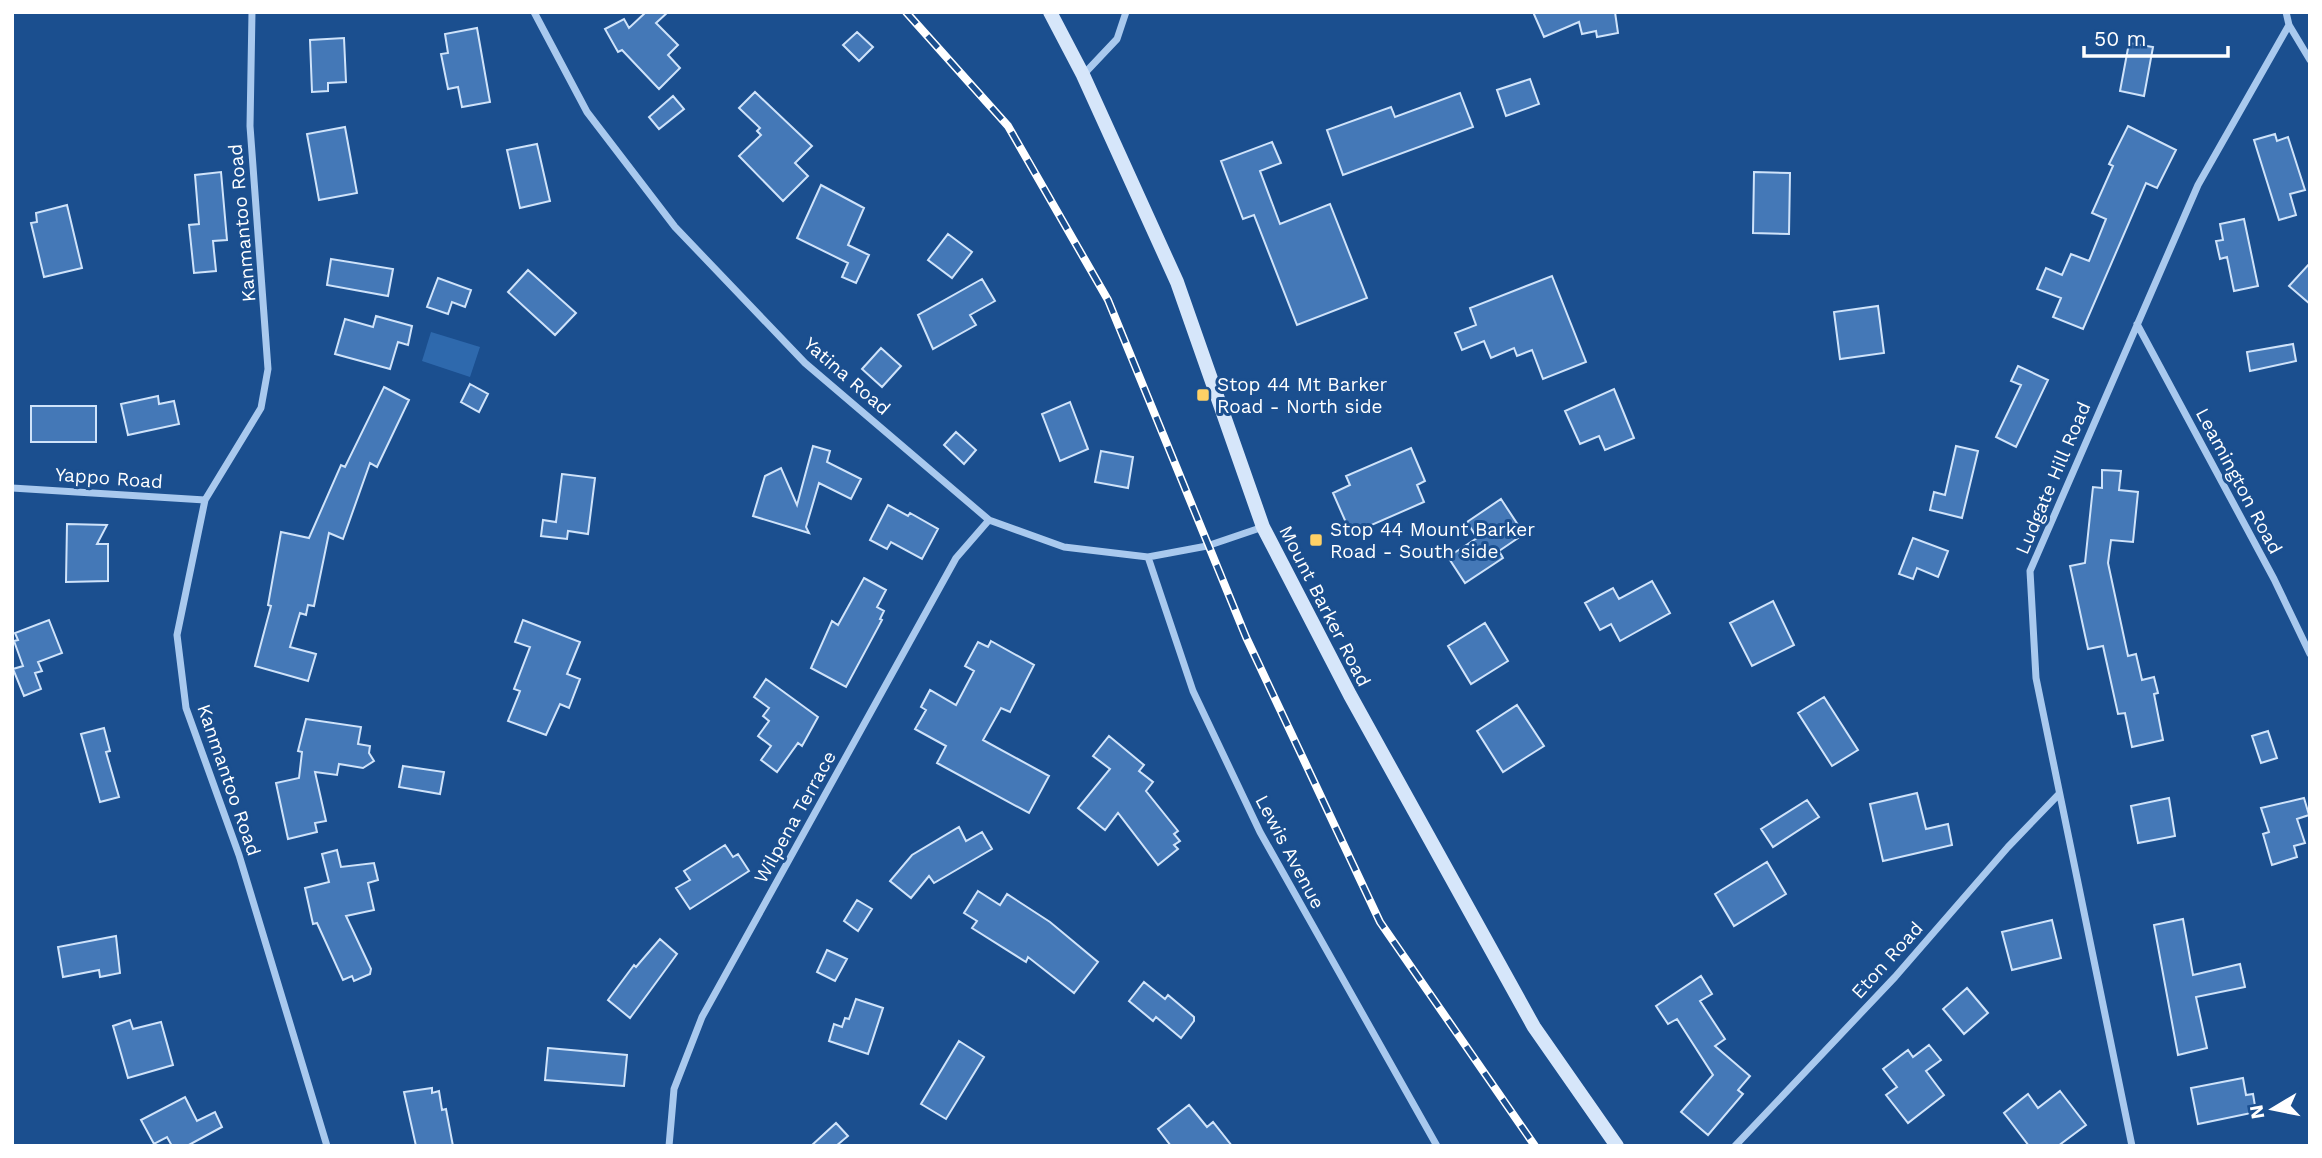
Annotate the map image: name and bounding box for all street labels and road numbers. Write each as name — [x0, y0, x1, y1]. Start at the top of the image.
street label: Kanmantoo Road — [224, 143, 260, 303]
street label: Yatina Road — [799, 332, 895, 420]
street label: Ludgate Hill Road — [2010, 398, 2096, 558]
street label: Leamington Road — [2191, 404, 2287, 558]
street label: Yappo Road — [54, 463, 164, 493]
street label: Mount Barker Road — [1274, 522, 1376, 690]
street label: Kanmantoo Road — [192, 701, 266, 859]
street label: Wilpena Terrace — [749, 747, 841, 887]
street label: Lewis Avenue — [1250, 791, 1330, 913]
street label: Eton Road — [1846, 917, 1928, 1003]

